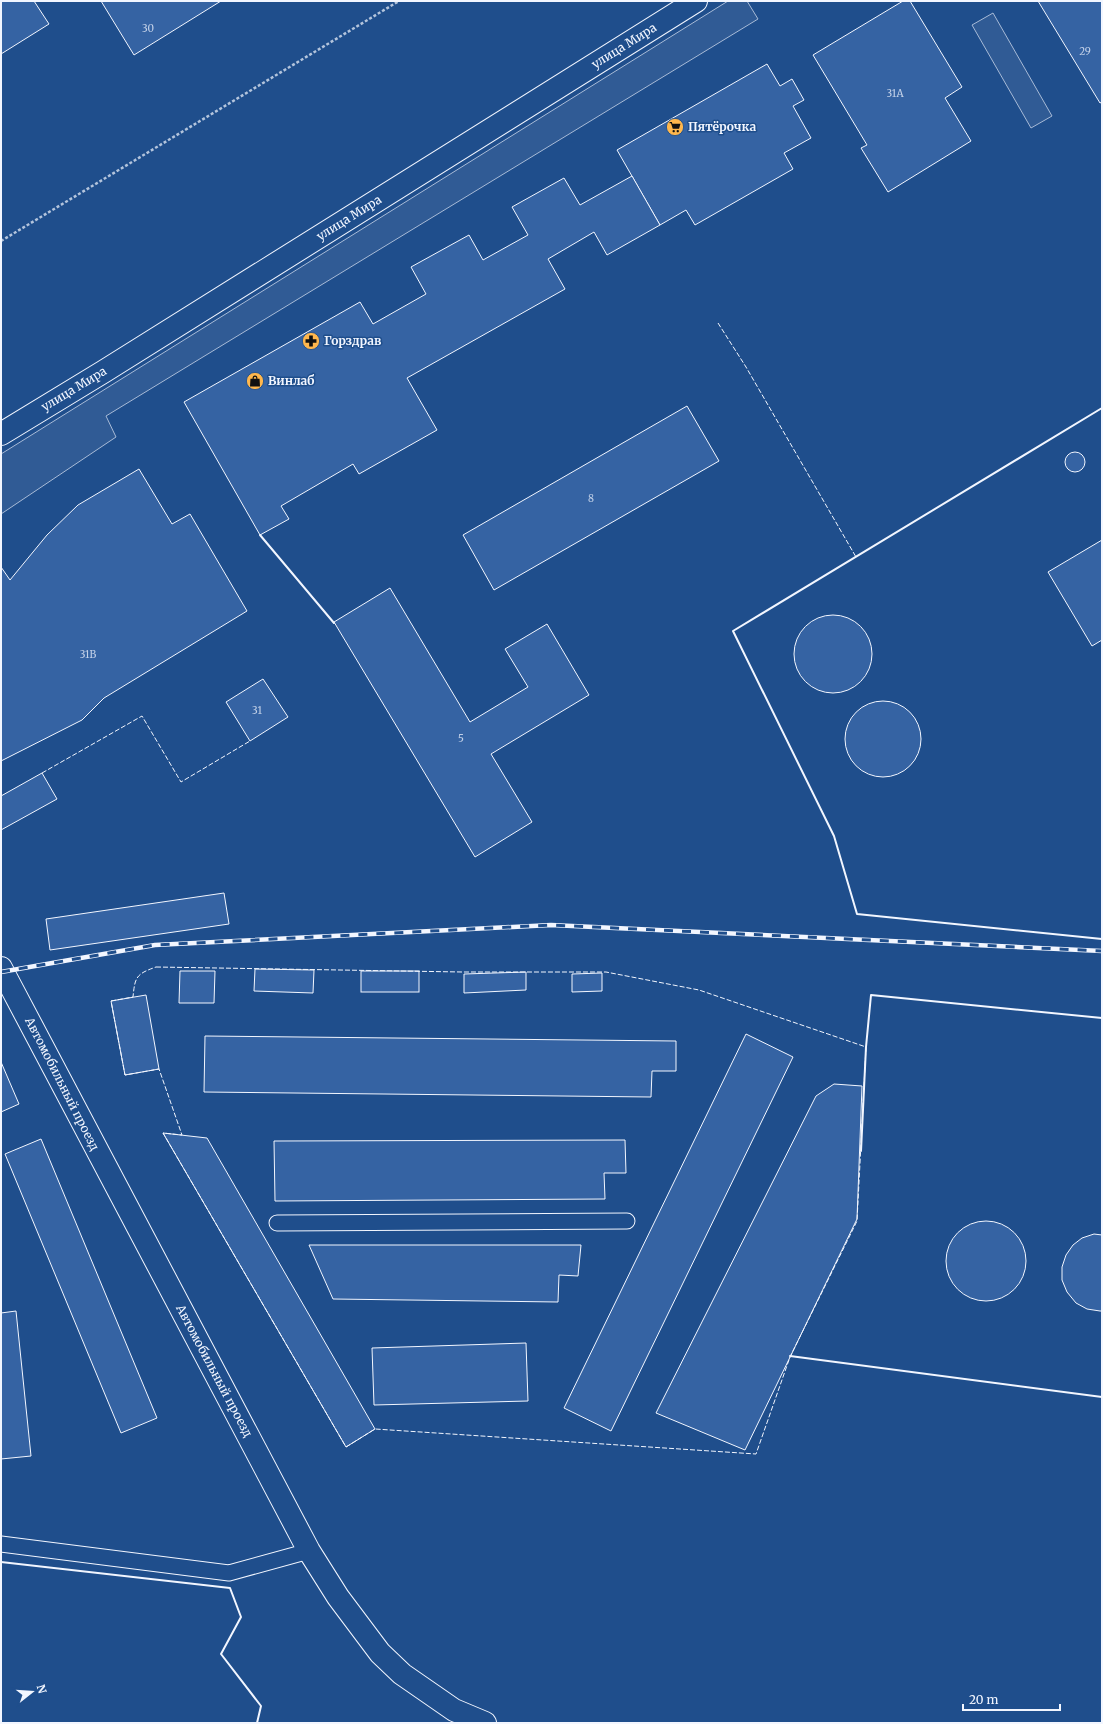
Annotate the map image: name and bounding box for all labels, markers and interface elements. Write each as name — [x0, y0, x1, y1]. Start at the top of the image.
street label: улица Мира — [589, 19, 659, 71]
house number: 30 — [142, 22, 154, 35]
house number: 29 — [1079, 45, 1091, 58]
house number: 31А — [886, 87, 904, 100]
supermarket icon: Пятёрочка — [665, 117, 685, 137]
place label: Пятёрочка — [688, 119, 757, 134]
street label: улица Мира — [314, 191, 384, 243]
pharmacy icon: Горздрав — [301, 331, 321, 351]
place label: Горздрав — [324, 333, 382, 348]
street label: улица Мира — [38, 363, 110, 414]
shop icon: Винлаб — [245, 371, 265, 391]
place label: Винлаб — [268, 373, 315, 388]
house number: 8 — [588, 492, 594, 505]
house number: 31В — [80, 648, 97, 661]
house number: 31 — [252, 704, 262, 717]
house number: 5 — [458, 732, 464, 745]
street label: Автомобильный проезд — [22, 1014, 103, 1153]
street label: Автомобильный проезд — [173, 1301, 256, 1440]
north arrow — [12, 1672, 52, 1712]
text: N — [34, 1683, 50, 1696]
scale bar — [963, 1686, 1060, 1712]
text: 20 m — [969, 1692, 998, 1707]

